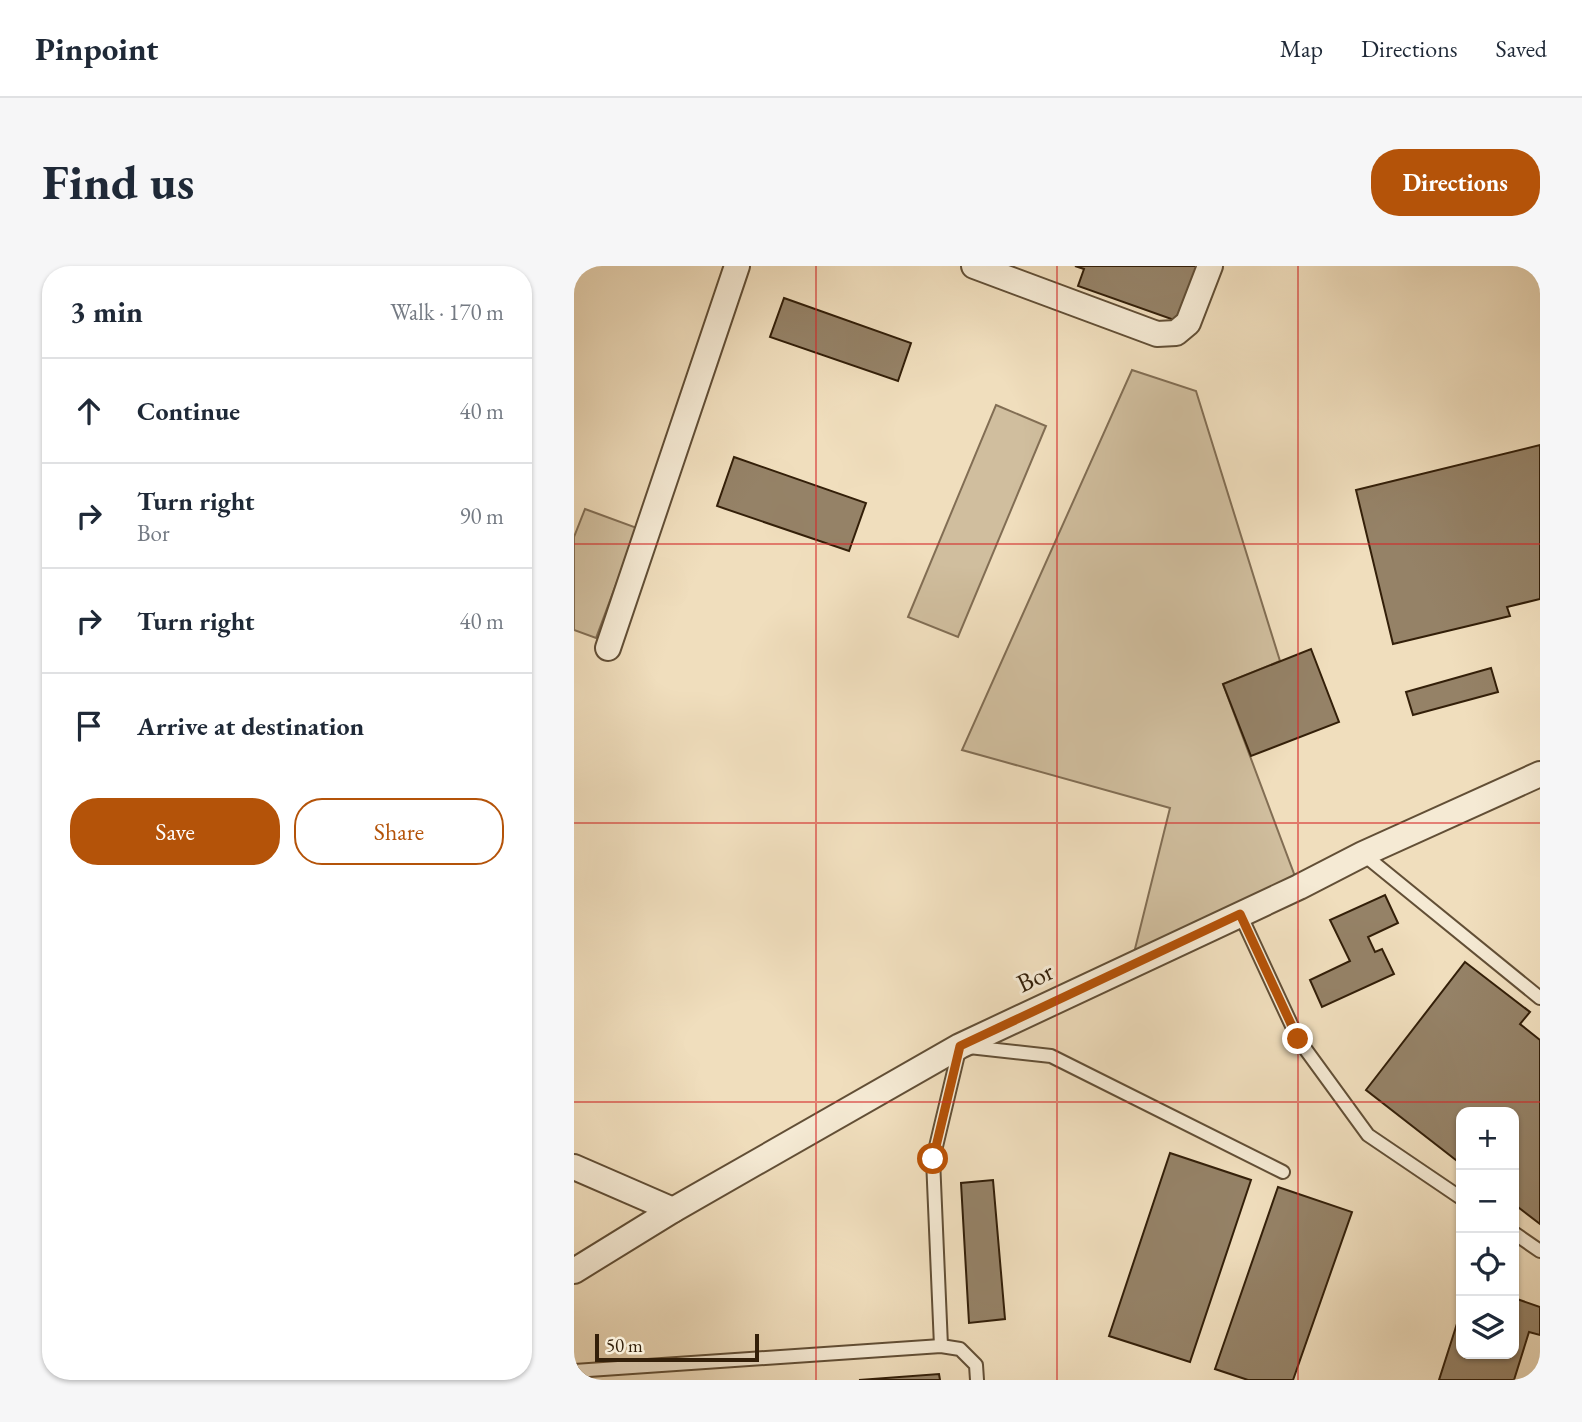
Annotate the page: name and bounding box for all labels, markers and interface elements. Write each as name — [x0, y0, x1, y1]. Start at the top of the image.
text: Pinpoint — [35, 27, 158, 70]
text: Map — [1280, 33, 1323, 64]
text: Directions — [1361, 33, 1458, 64]
text: Saved — [1496, 33, 1547, 64]
button: Directions — [1371, 149, 1540, 216]
text: Find us — [42, 150, 194, 214]
text: 3 min — [70, 292, 143, 331]
text: Walk · 170 m — [390, 297, 504, 327]
icon: ahead — [70, 392, 108, 430]
text: Continue — [137, 394, 240, 428]
text: 40 m — [459, 396, 504, 426]
text: Turn right — [137, 484, 255, 518]
icon: right — [70, 497, 108, 535]
text: 90 m — [459, 501, 504, 531]
text: Bor — [137, 518, 170, 548]
icon: right — [70, 602, 108, 640]
text: Turn right — [137, 604, 255, 638]
text: 40 m — [459, 606, 504, 636]
icon: arrive — [70, 707, 108, 745]
text: Arrive at destination — [137, 709, 364, 743]
button: Save — [70, 798, 280, 865]
button: Share — [294, 798, 504, 865]
street label: Bor — [1011, 954, 1059, 1000]
route end — [1282, 1023, 1313, 1054]
map controls — [1456, 1107, 1519, 1359]
button: + — [1456, 1107, 1519, 1170]
route start — [917, 1143, 948, 1174]
button: − — [1456, 1170, 1519, 1233]
button: locate — [1456, 1233, 1519, 1296]
button: layers — [1456, 1296, 1519, 1359]
scale bar — [595, 1331, 760, 1363]
text: 50 m — [606, 1333, 643, 1358]

